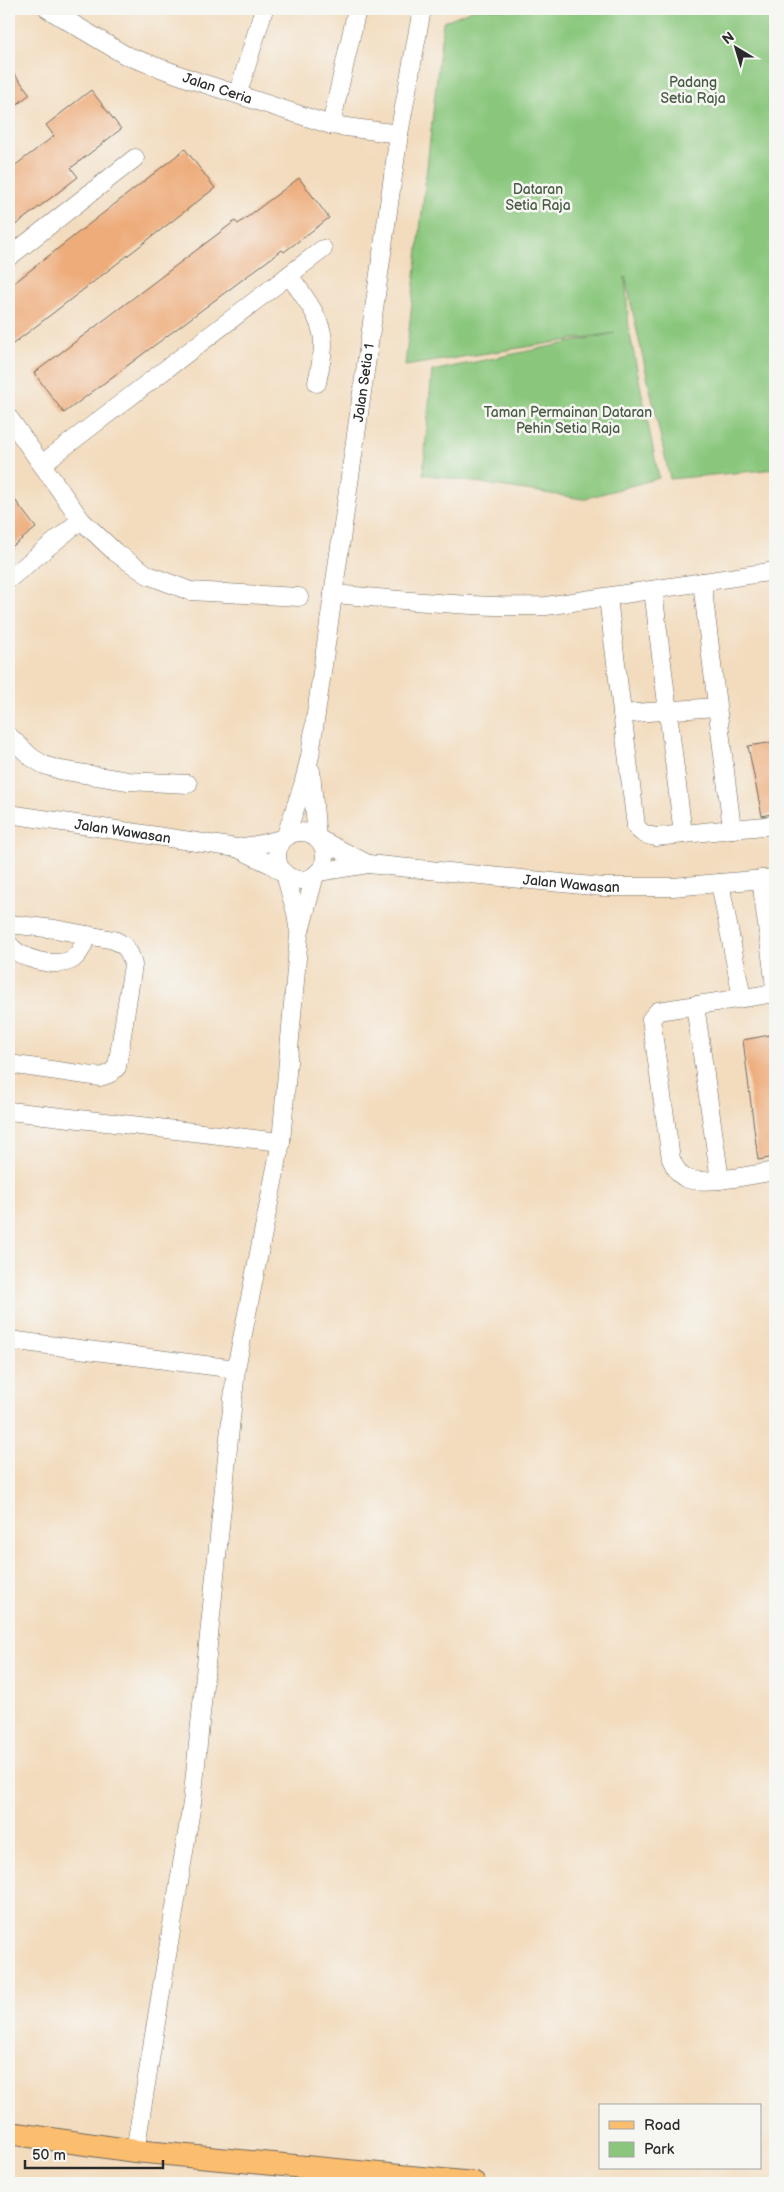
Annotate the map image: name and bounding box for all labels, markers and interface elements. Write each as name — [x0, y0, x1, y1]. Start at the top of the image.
north arrow — [712, 22, 762, 72]
text: N — [719, 28, 738, 48]
street label: Jalan Ceria — [180, 69, 254, 108]
park label: Padang Setia Raja — [660, 74, 726, 107]
park label: Dataran Setia Raja — [505, 181, 571, 214]
street label: Jalan Setia 1 — [350, 343, 378, 423]
park label: Taman Permainan Dataran Pehin Setia Raja — [484, 404, 652, 437]
street label: Jalan Wawasan — [73, 816, 172, 847]
street label: Jalan Wawasan — [522, 871, 620, 896]
legend — [599, 2104, 762, 2170]
text: Road — [644, 2116, 680, 2135]
scale bar — [25, 2137, 162, 2169]
text: Park — [644, 2140, 675, 2159]
text: 50 m — [32, 2146, 66, 2165]

